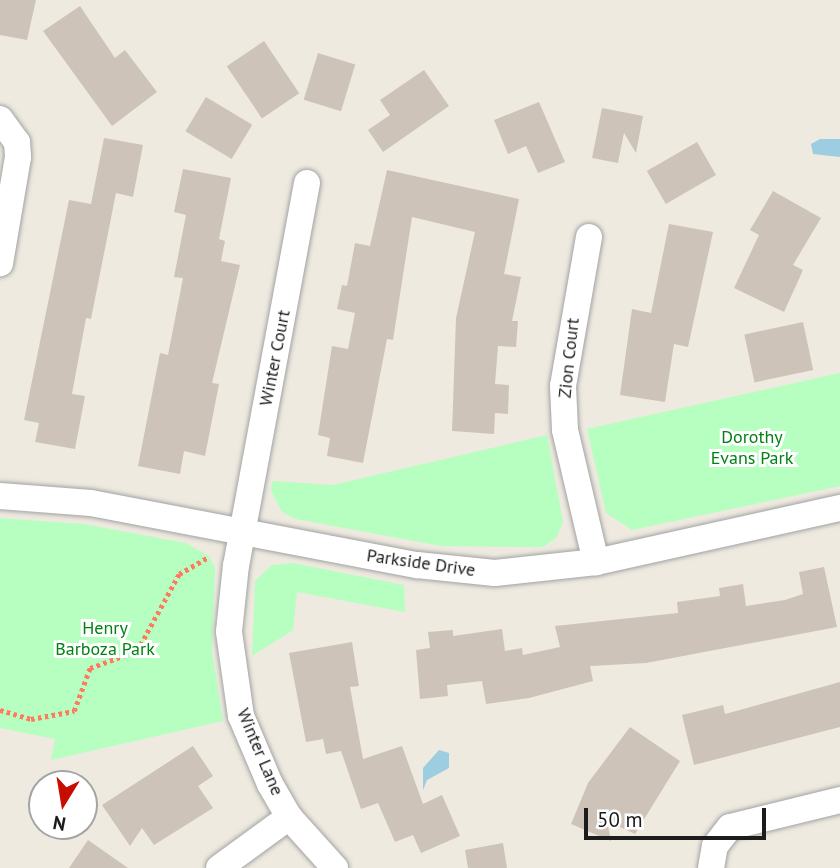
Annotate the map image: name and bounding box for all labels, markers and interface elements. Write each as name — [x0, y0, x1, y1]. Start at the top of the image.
street label: Winter Court — [255, 308, 295, 408]
street label: Zion Court — [554, 317, 584, 399]
park label: Dorothy Evans Park — [711, 427, 793, 470]
street label: Parkside Drive — [365, 545, 477, 581]
park label: Henry Barboza Park — [55, 618, 155, 660]
street label: Winter Lane — [232, 705, 288, 799]
north arrow — [28, 770, 98, 840]
scale bar — [588, 794, 770, 838]
text: 50 m — [597, 806, 643, 833]
text: N — [51, 811, 68, 837]

